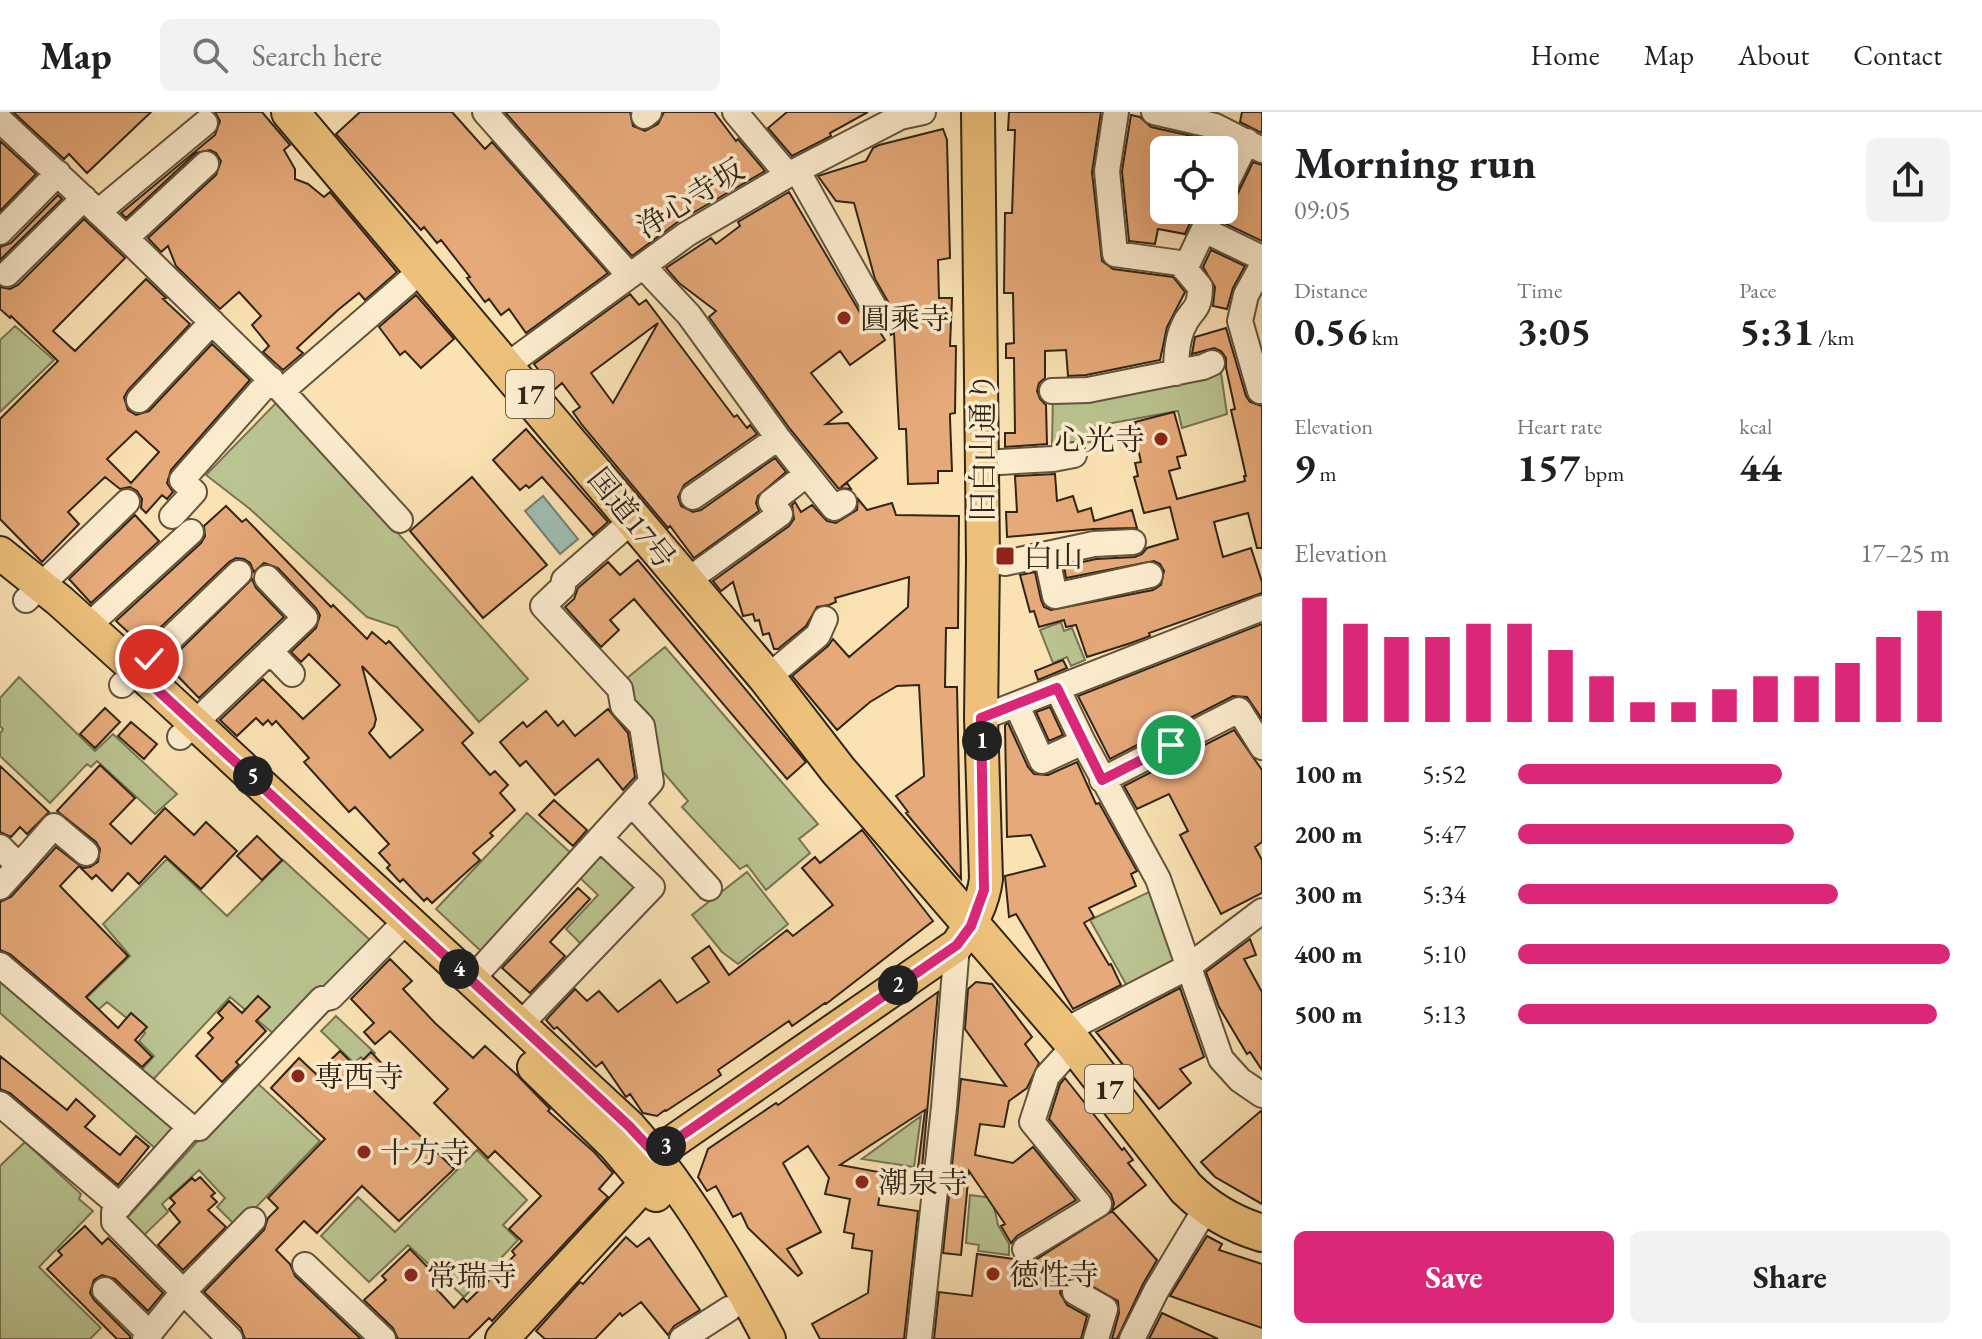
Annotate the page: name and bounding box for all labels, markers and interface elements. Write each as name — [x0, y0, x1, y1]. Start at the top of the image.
search box — [160, 19, 720, 91]
text: Map — [40, 31, 112, 80]
icon: search — [188, 33, 232, 77]
text: Search here — [252, 36, 382, 75]
text: Home — [1530, 37, 1600, 73]
text: Map — [1644, 37, 1694, 73]
text: About — [1738, 37, 1809, 73]
text: Contact — [1853, 37, 1942, 73]
text: Morning run — [1294, 134, 1536, 191]
map controls — [1150, 136, 1238, 224]
button: locate — [1150, 136, 1238, 224]
button: share — [1866, 138, 1950, 222]
street label: 浄心寺坂 — [629, 150, 751, 246]
text: 09:05 — [1294, 193, 1350, 227]
text: Distance — [1294, 276, 1367, 305]
text: Time — [1517, 276, 1562, 305]
text: Pace — [1739, 276, 1776, 305]
place label: 圓乘寺 — [860, 299, 950, 338]
text: 0.56 — [1294, 305, 1367, 357]
text: 3:05 — [1517, 305, 1591, 357]
text: 5:31 — [1739, 305, 1814, 357]
marker: 圓乘寺 — [835, 309, 853, 327]
text: km — [1367, 323, 1399, 352]
text: /km — [1814, 323, 1855, 352]
road number: 17 — [506, 370, 554, 418]
street label: 旧白山通り — [963, 372, 1002, 522]
text: Elevation — [1294, 412, 1373, 441]
text: Heart rate — [1517, 412, 1602, 441]
text: kcal — [1739, 412, 1772, 441]
place label: 心光寺 — [1055, 420, 1145, 459]
marker: 心光寺 — [1152, 430, 1170, 448]
text: 9 — [1294, 441, 1315, 493]
text: 157 — [1517, 441, 1580, 493]
text: 44 — [1739, 441, 1782, 493]
text: m — [1315, 459, 1337, 488]
text: bpm — [1580, 459, 1624, 488]
street label: 国道17号 — [579, 460, 685, 576]
text: Elevation — [1294, 536, 1388, 570]
text: 17–25 m — [1860, 536, 1950, 570]
place label: 白山 — [1023, 537, 1083, 576]
marker: 白山 — [994, 545, 1016, 567]
pin — [115, 625, 183, 693]
icon: check — [127, 637, 171, 681]
pin — [1137, 711, 1205, 779]
pin: 1 — [962, 721, 1002, 761]
icon: arrive — [1149, 723, 1193, 767]
text: 1 — [976, 726, 988, 755]
pin: 5 — [233, 756, 273, 796]
text: 100 m — [1294, 757, 1362, 791]
text: 5:52 — [1422, 757, 1466, 791]
text: 5 — [247, 761, 259, 790]
text: 200 m — [1294, 817, 1362, 851]
text: 5:47 — [1422, 817, 1466, 851]
text: 300 m — [1294, 877, 1362, 911]
text: 5:34 — [1422, 877, 1466, 911]
text: 400 m — [1294, 937, 1362, 971]
text: 5:10 — [1422, 937, 1466, 971]
pin: 4 — [439, 949, 479, 989]
text: 4 — [453, 954, 465, 983]
pin: 2 — [878, 965, 918, 1005]
text: 2 — [892, 970, 904, 999]
text: 500 m — [1294, 997, 1362, 1031]
text: 5:13 — [1422, 997, 1466, 1031]
place label: 専西寺 — [314, 1057, 404, 1096]
road number: 17 — [1085, 1065, 1133, 1113]
marker: 専西寺 — [289, 1067, 307, 1085]
pin: 3 — [646, 1126, 686, 1166]
text: 3 — [660, 1131, 672, 1160]
place label: 十方寺 — [380, 1133, 470, 1172]
marker: 十方寺 — [355, 1143, 373, 1161]
place label: 潮泉寺 — [878, 1163, 968, 1202]
marker: 潮泉寺 — [853, 1173, 871, 1191]
button: Save — [1294, 1231, 1614, 1323]
button: Share — [1630, 1231, 1950, 1323]
place label: 徳性寺 — [1009, 1255, 1099, 1294]
place label: 常瑞寺 — [427, 1256, 517, 1295]
marker: 徳性寺 — [984, 1265, 1002, 1283]
marker: 常瑞寺 — [402, 1266, 420, 1284]

